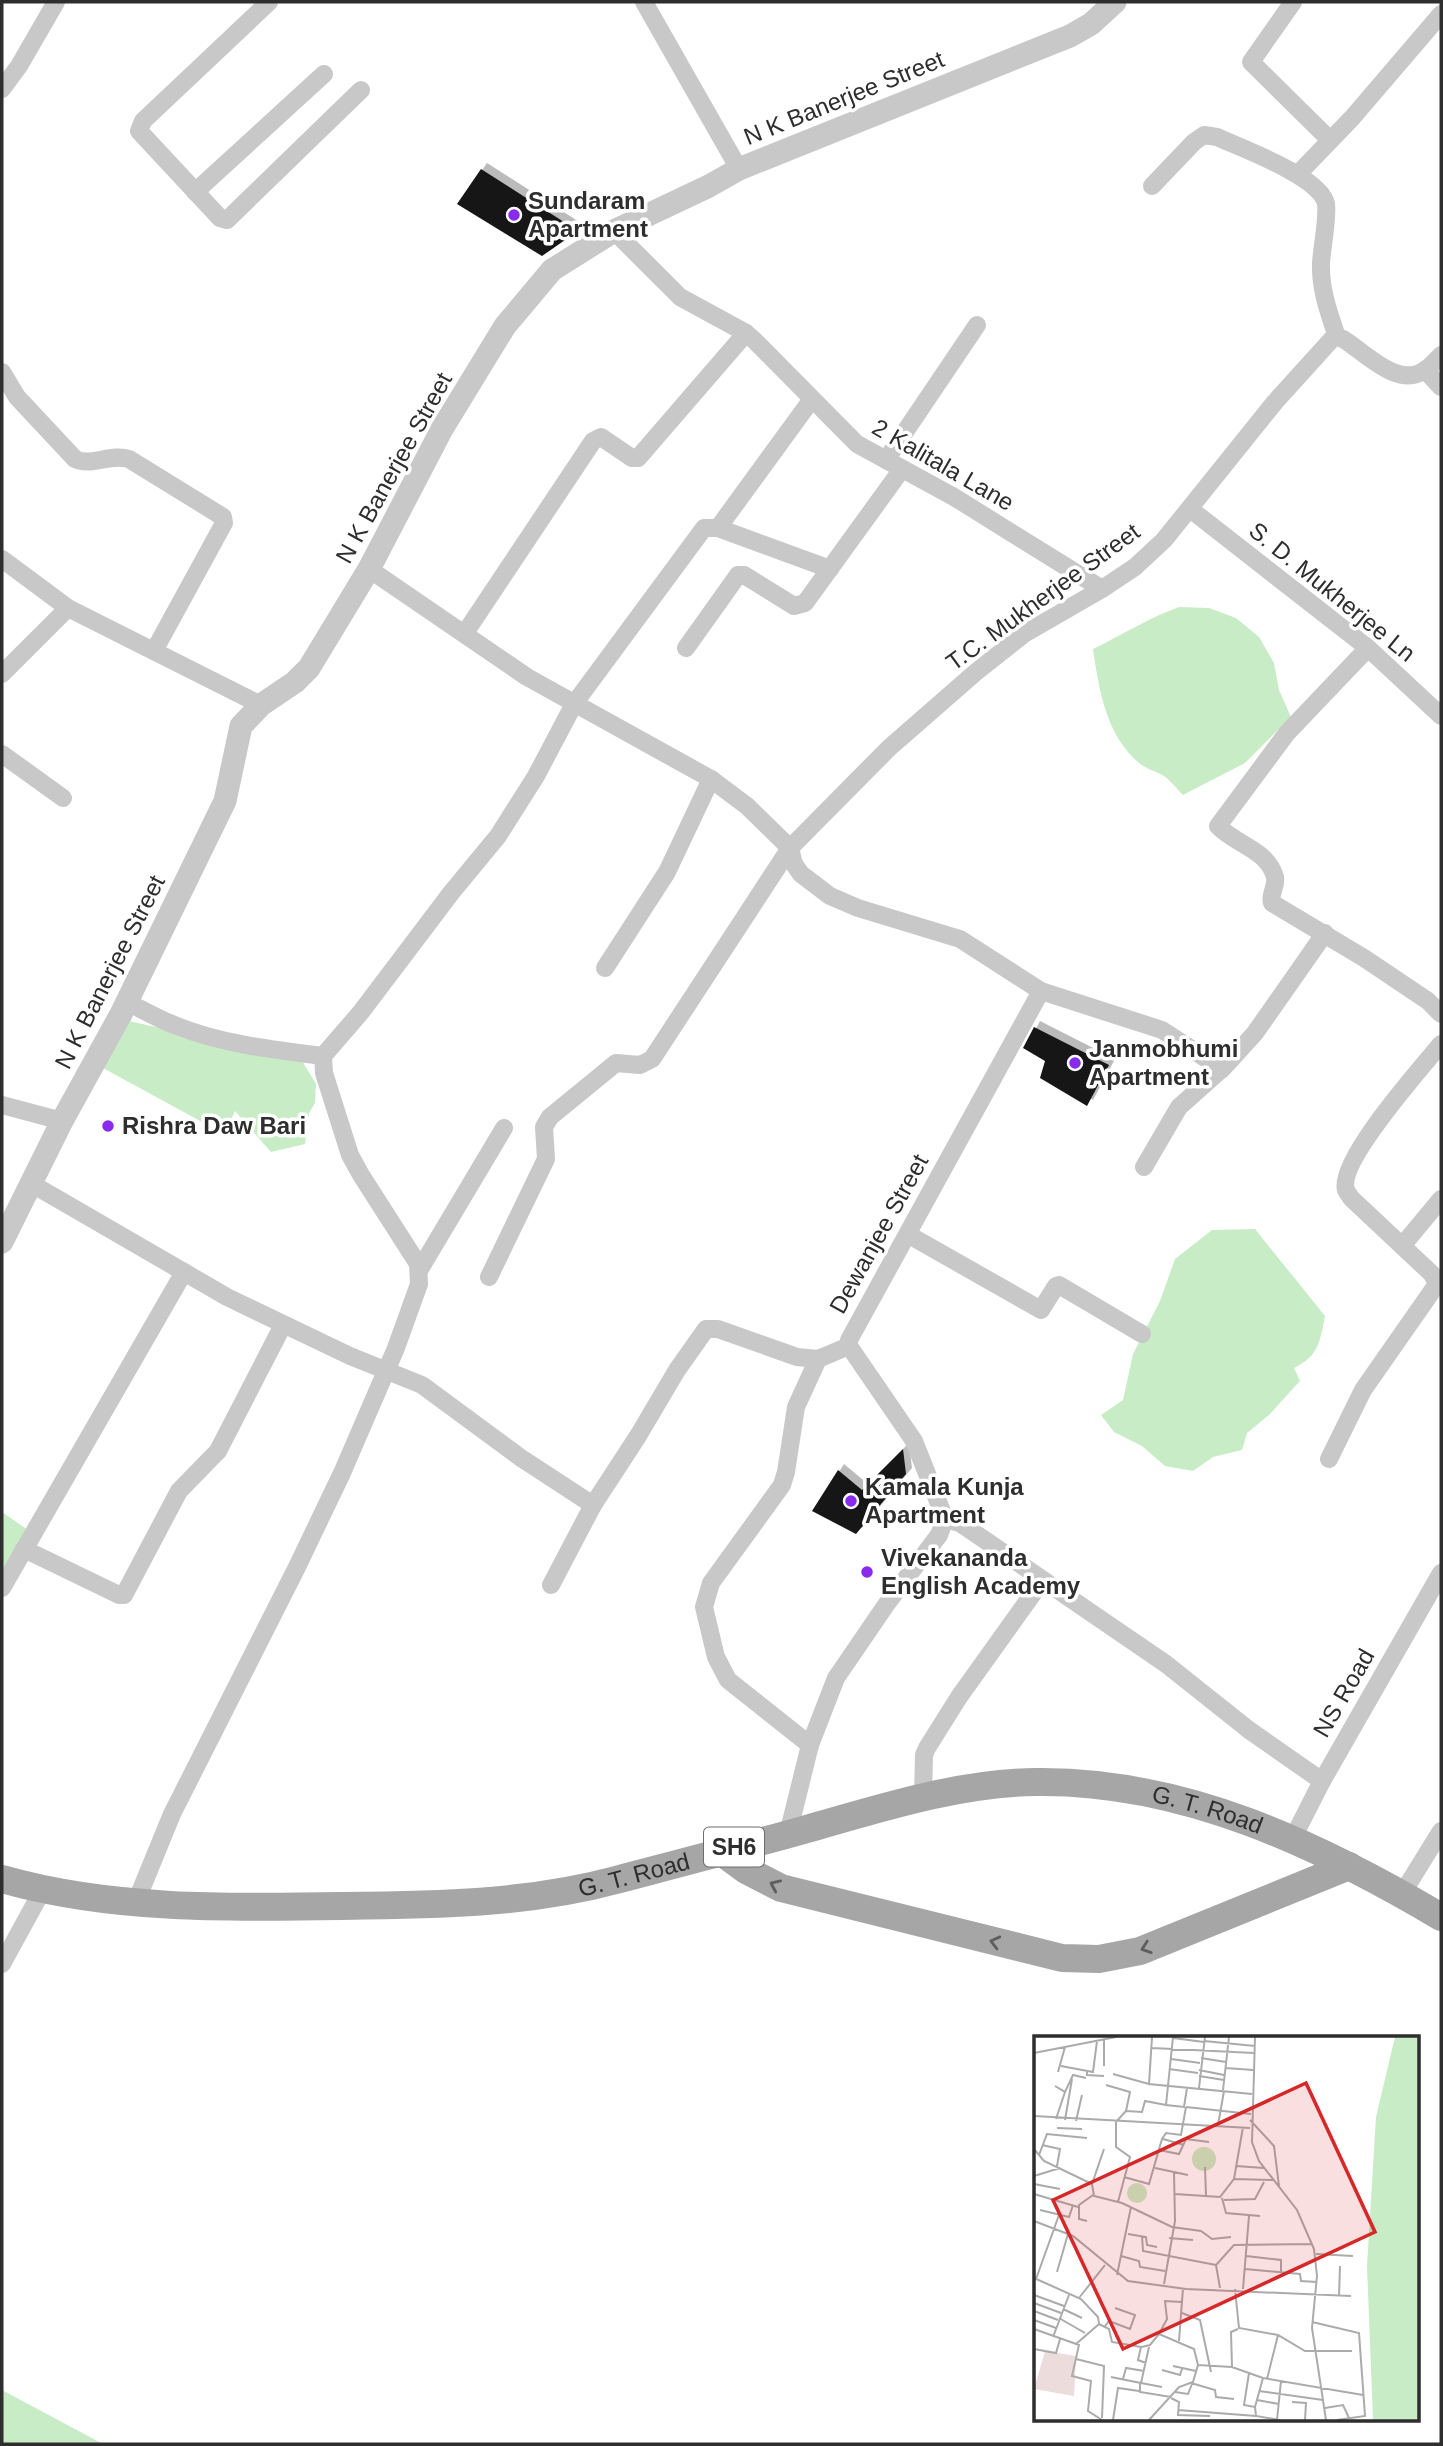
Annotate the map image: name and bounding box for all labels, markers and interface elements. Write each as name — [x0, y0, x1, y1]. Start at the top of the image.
street label: N K Banerjee Street — [740, 45, 948, 150]
place label: Sundaram Apartment — [528, 187, 648, 242]
marker: Sundaram Apartment — [506, 207, 522, 223]
street label: N K Banerjee Street — [330, 368, 457, 568]
street label: 2 Kalitala Lane — [868, 413, 1019, 516]
street label: S. D. Mukherjee Ln — [1244, 516, 1421, 667]
street label: T.C. Mukherjee Street — [941, 517, 1145, 676]
street label: N K Banerjee Street — [49, 870, 170, 1073]
place label: Janmobhumi Apartment — [1089, 1035, 1238, 1090]
marker: Janmobhumi Apartment — [1067, 1055, 1083, 1071]
place label: Rishra Daw Bari — [122, 1112, 306, 1139]
marker: Rishra Daw Bari — [100, 1118, 116, 1134]
street label: Dewanjee Street — [824, 1149, 934, 1318]
place label: Kamala Kunja Apartment — [865, 1473, 1024, 1528]
marker: Kamala Kunja Apartment — [843, 1493, 859, 1509]
place label: Vivekananda English Academy — [881, 1544, 1081, 1599]
marker: Vivekananda English Academy — [859, 1564, 875, 1580]
street label: NS Road — [1308, 1644, 1380, 1742]
street label: G. T. Road — [1150, 1780, 1267, 1839]
road number: SH6 — [704, 1828, 764, 1866]
street label: G. T. Road — [576, 1847, 693, 1902]
one-way arrow — [770, 1879, 782, 1893]
one-way arrow — [990, 1935, 1002, 1950]
one-way arrow — [1141, 1940, 1153, 1954]
inset map — [1034, 2036, 1418, 2422]

